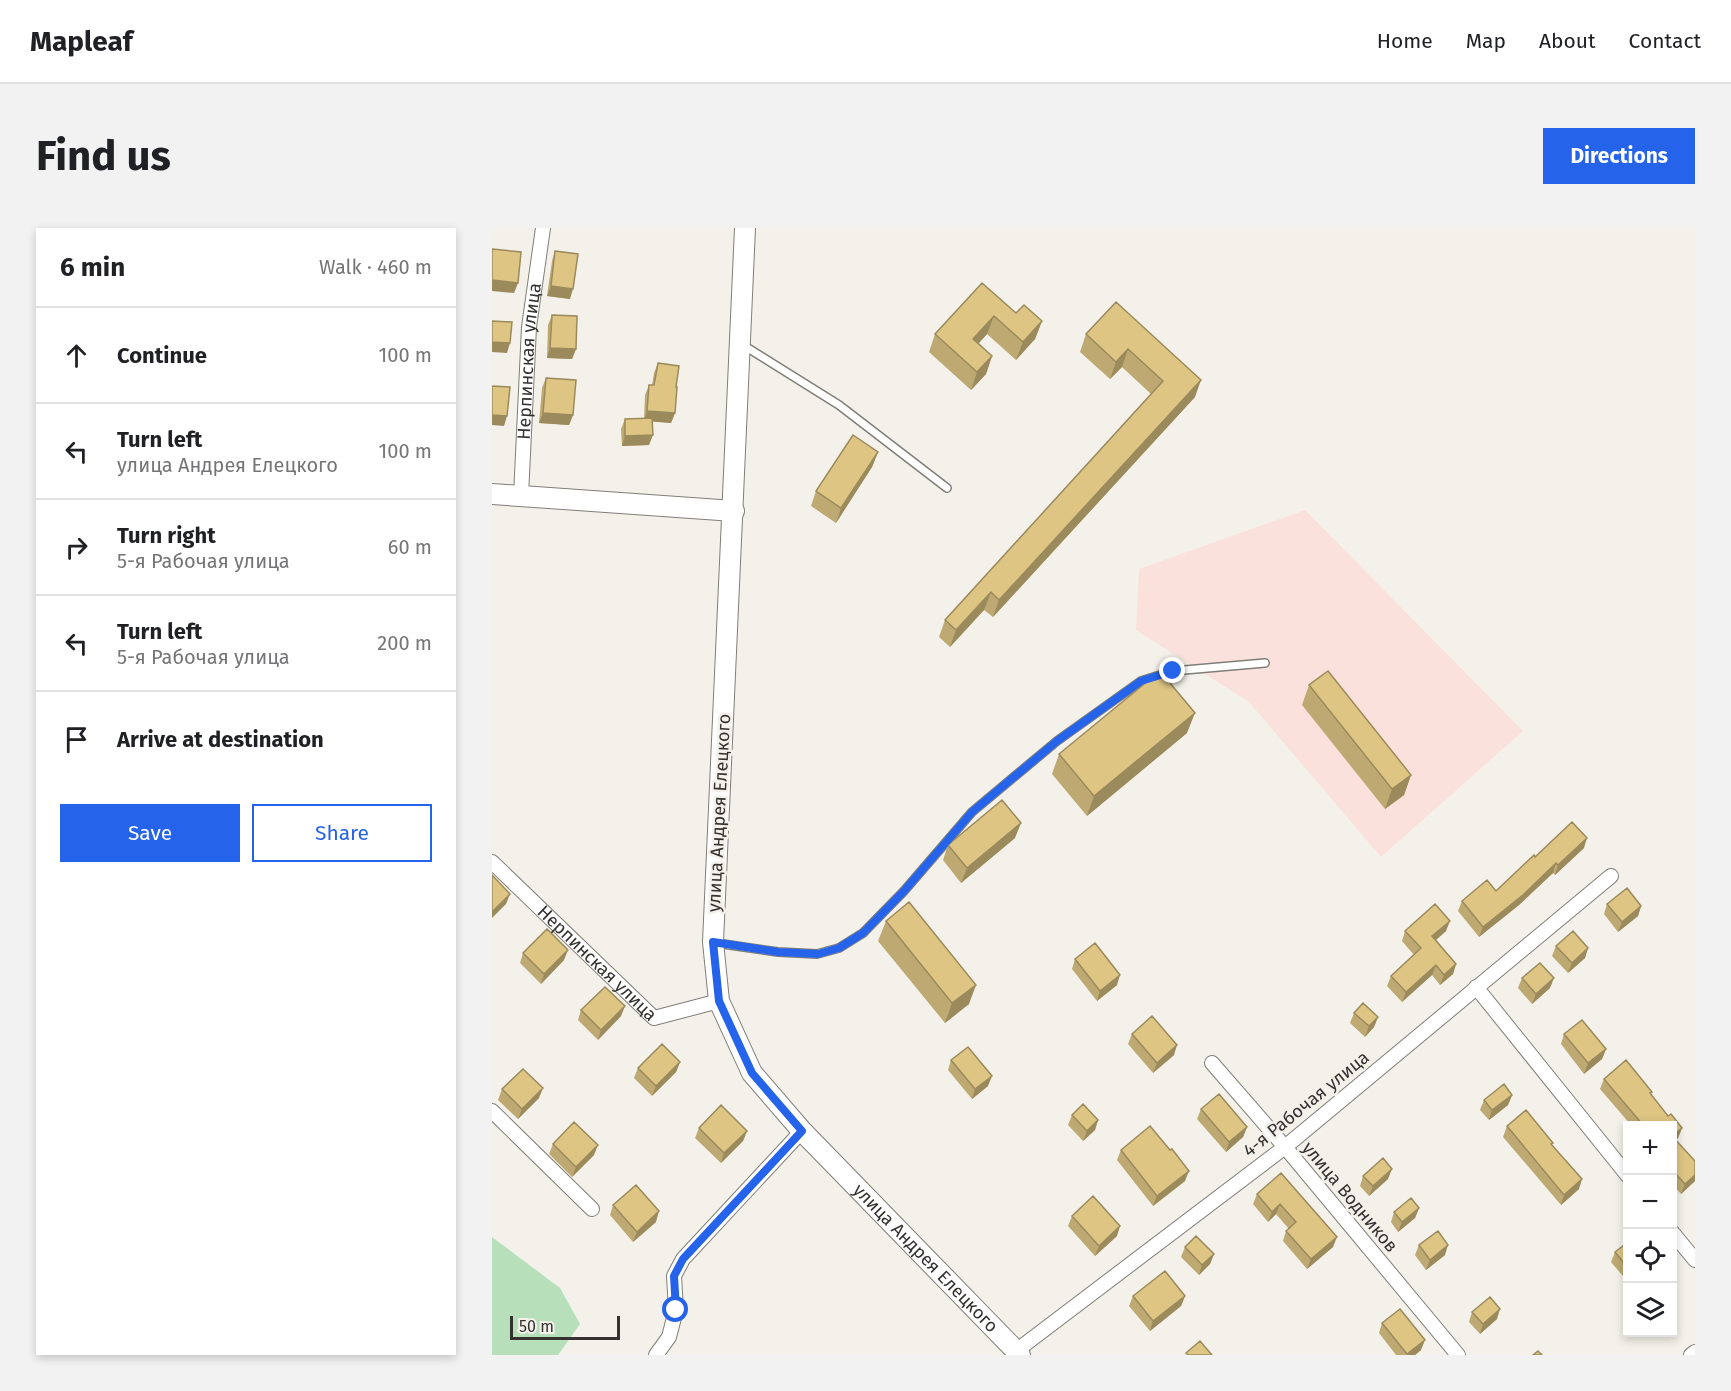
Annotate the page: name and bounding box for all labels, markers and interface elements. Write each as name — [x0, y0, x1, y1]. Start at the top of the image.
text: Mapleaf — [30, 25, 133, 58]
text: Home — [1377, 28, 1433, 54]
text: Map — [1466, 28, 1506, 54]
text: About — [1539, 28, 1596, 54]
text: Contact — [1629, 28, 1701, 54]
button: Directions — [1543, 128, 1695, 184]
text: Find us — [36, 131, 171, 181]
text: 6 min — [60, 252, 125, 283]
text: Walk · 460 m — [319, 255, 432, 279]
street label: Нерпинская улица — [513, 281, 546, 440]
icon: ahead — [60, 339, 93, 372]
text: Continue — [117, 342, 207, 369]
text: 100 m — [379, 343, 432, 367]
text: Turn left — [117, 426, 202, 453]
icon: left — [60, 435, 93, 468]
text: 100 m — [379, 439, 432, 463]
text: улица Андрея Елецкого — [117, 453, 338, 477]
text: Turn right — [117, 522, 216, 549]
icon: right — [60, 531, 93, 564]
text: 60 m — [388, 535, 432, 559]
text: 5-я Рабочая улица — [117, 549, 290, 573]
text: Turn left — [117, 618, 202, 645]
icon: left — [60, 627, 93, 660]
text: 200 m — [377, 631, 432, 655]
text: 5-я Рабочая улица — [117, 645, 290, 669]
route end — [1159, 657, 1185, 683]
street label: улица Андрея Елецкого — [703, 713, 735, 913]
icon: arrive — [60, 723, 93, 756]
text: Arrive at destination — [117, 726, 324, 753]
button: Save — [60, 804, 240, 862]
button: Share — [252, 804, 432, 862]
street label: Нерпинская улица — [533, 901, 661, 1026]
street label: 4-я Рабочая улица — [1238, 1046, 1374, 1162]
map controls — [1623, 1121, 1677, 1337]
button: + — [1623, 1121, 1677, 1175]
street label: улица Водников — [1297, 1137, 1403, 1257]
button: − — [1623, 1175, 1677, 1229]
street label: улица Андрея Елецкого — [848, 1179, 1003, 1337]
button: locate — [1623, 1229, 1677, 1283]
button: layers — [1623, 1283, 1677, 1337]
route start — [662, 1296, 688, 1322]
scale bar — [510, 1313, 620, 1340]
text: 50 m — [519, 1317, 554, 1336]

